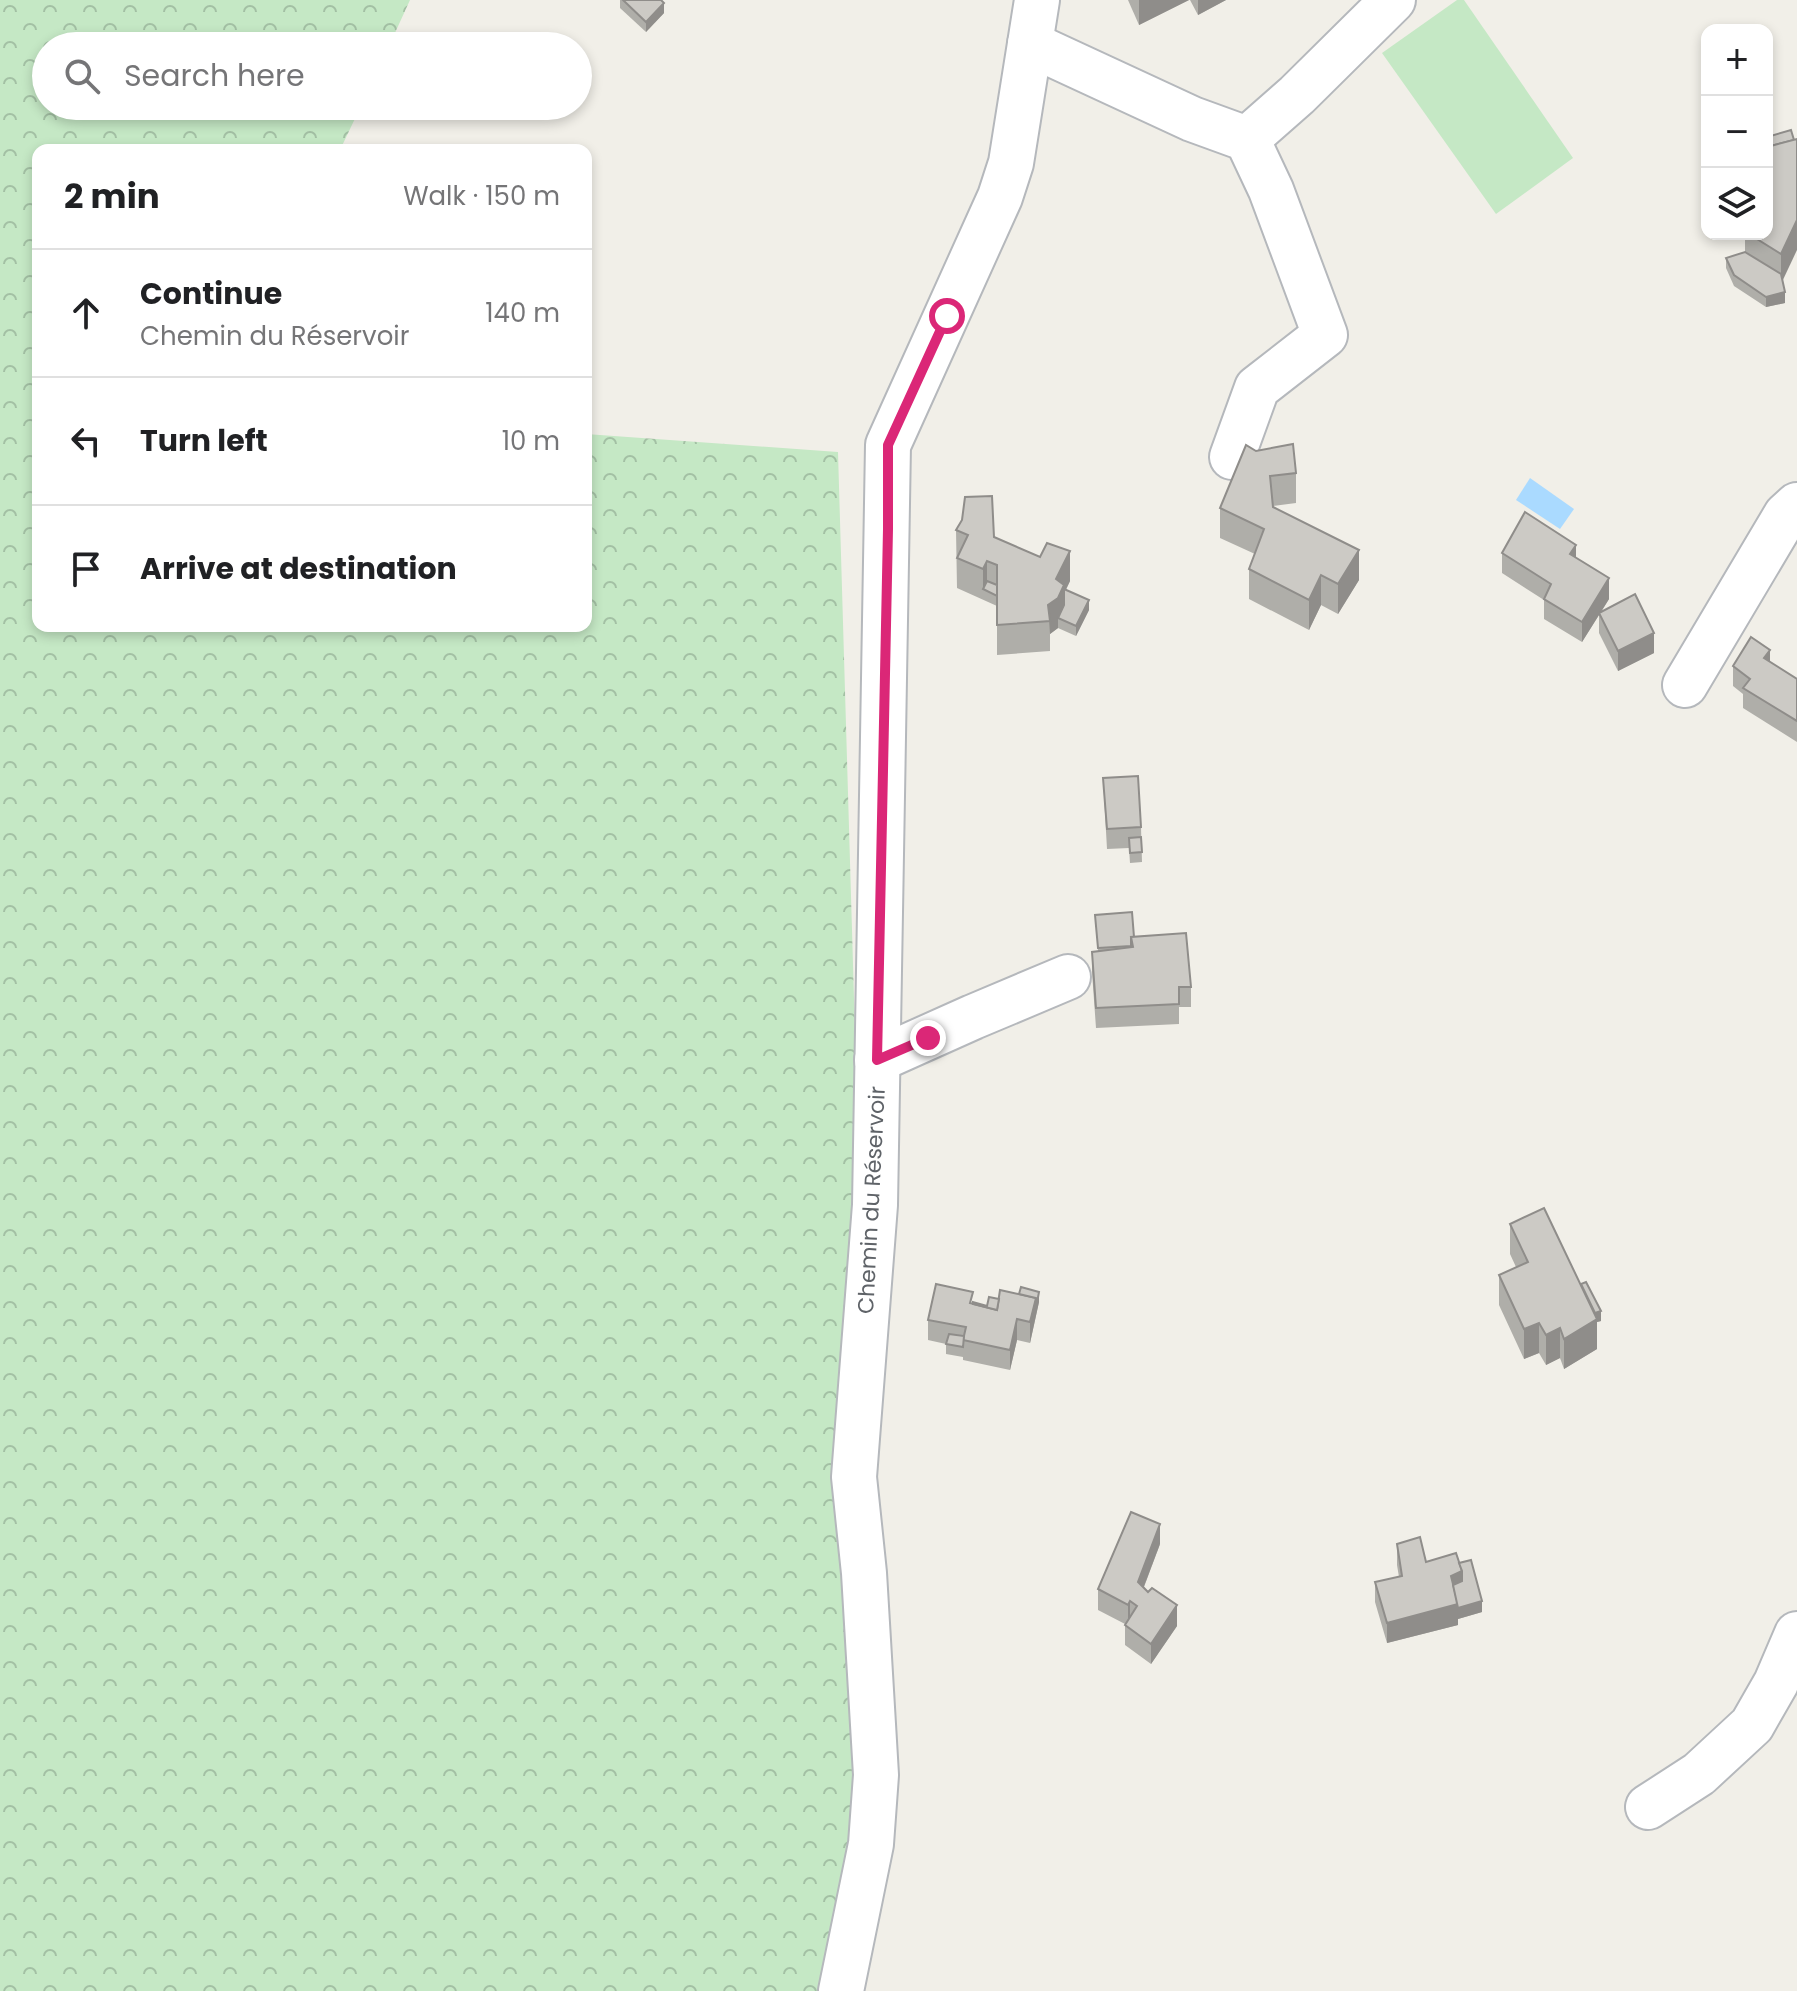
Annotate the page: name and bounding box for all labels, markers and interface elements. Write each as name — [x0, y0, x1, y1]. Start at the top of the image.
map controls — [1701, 24, 1773, 240]
button: + — [1701, 24, 1773, 96]
search box — [32, 32, 592, 120]
icon: search — [60, 54, 104, 98]
text: Search here — [124, 54, 305, 97]
button: − — [1701, 96, 1773, 168]
button: layers — [1701, 168, 1773, 240]
text: 2 min — [64, 172, 160, 220]
text: Walk · 150 m — [403, 178, 560, 214]
text: Continue — [140, 272, 282, 315]
icon: ahead — [64, 291, 108, 335]
text: 140 m — [485, 295, 560, 331]
route start — [929, 298, 965, 334]
text: Chemin du Réservoir — [140, 318, 409, 354]
icon: left — [64, 419, 108, 463]
text: Turn left — [140, 419, 268, 462]
text: 10 m — [502, 423, 560, 459]
icon: arrive — [64, 547, 108, 591]
text: Arrive at destination — [140, 547, 457, 590]
route end — [910, 1020, 946, 1056]
street label: Chemin du Réservoir — [850, 1085, 893, 1315]

